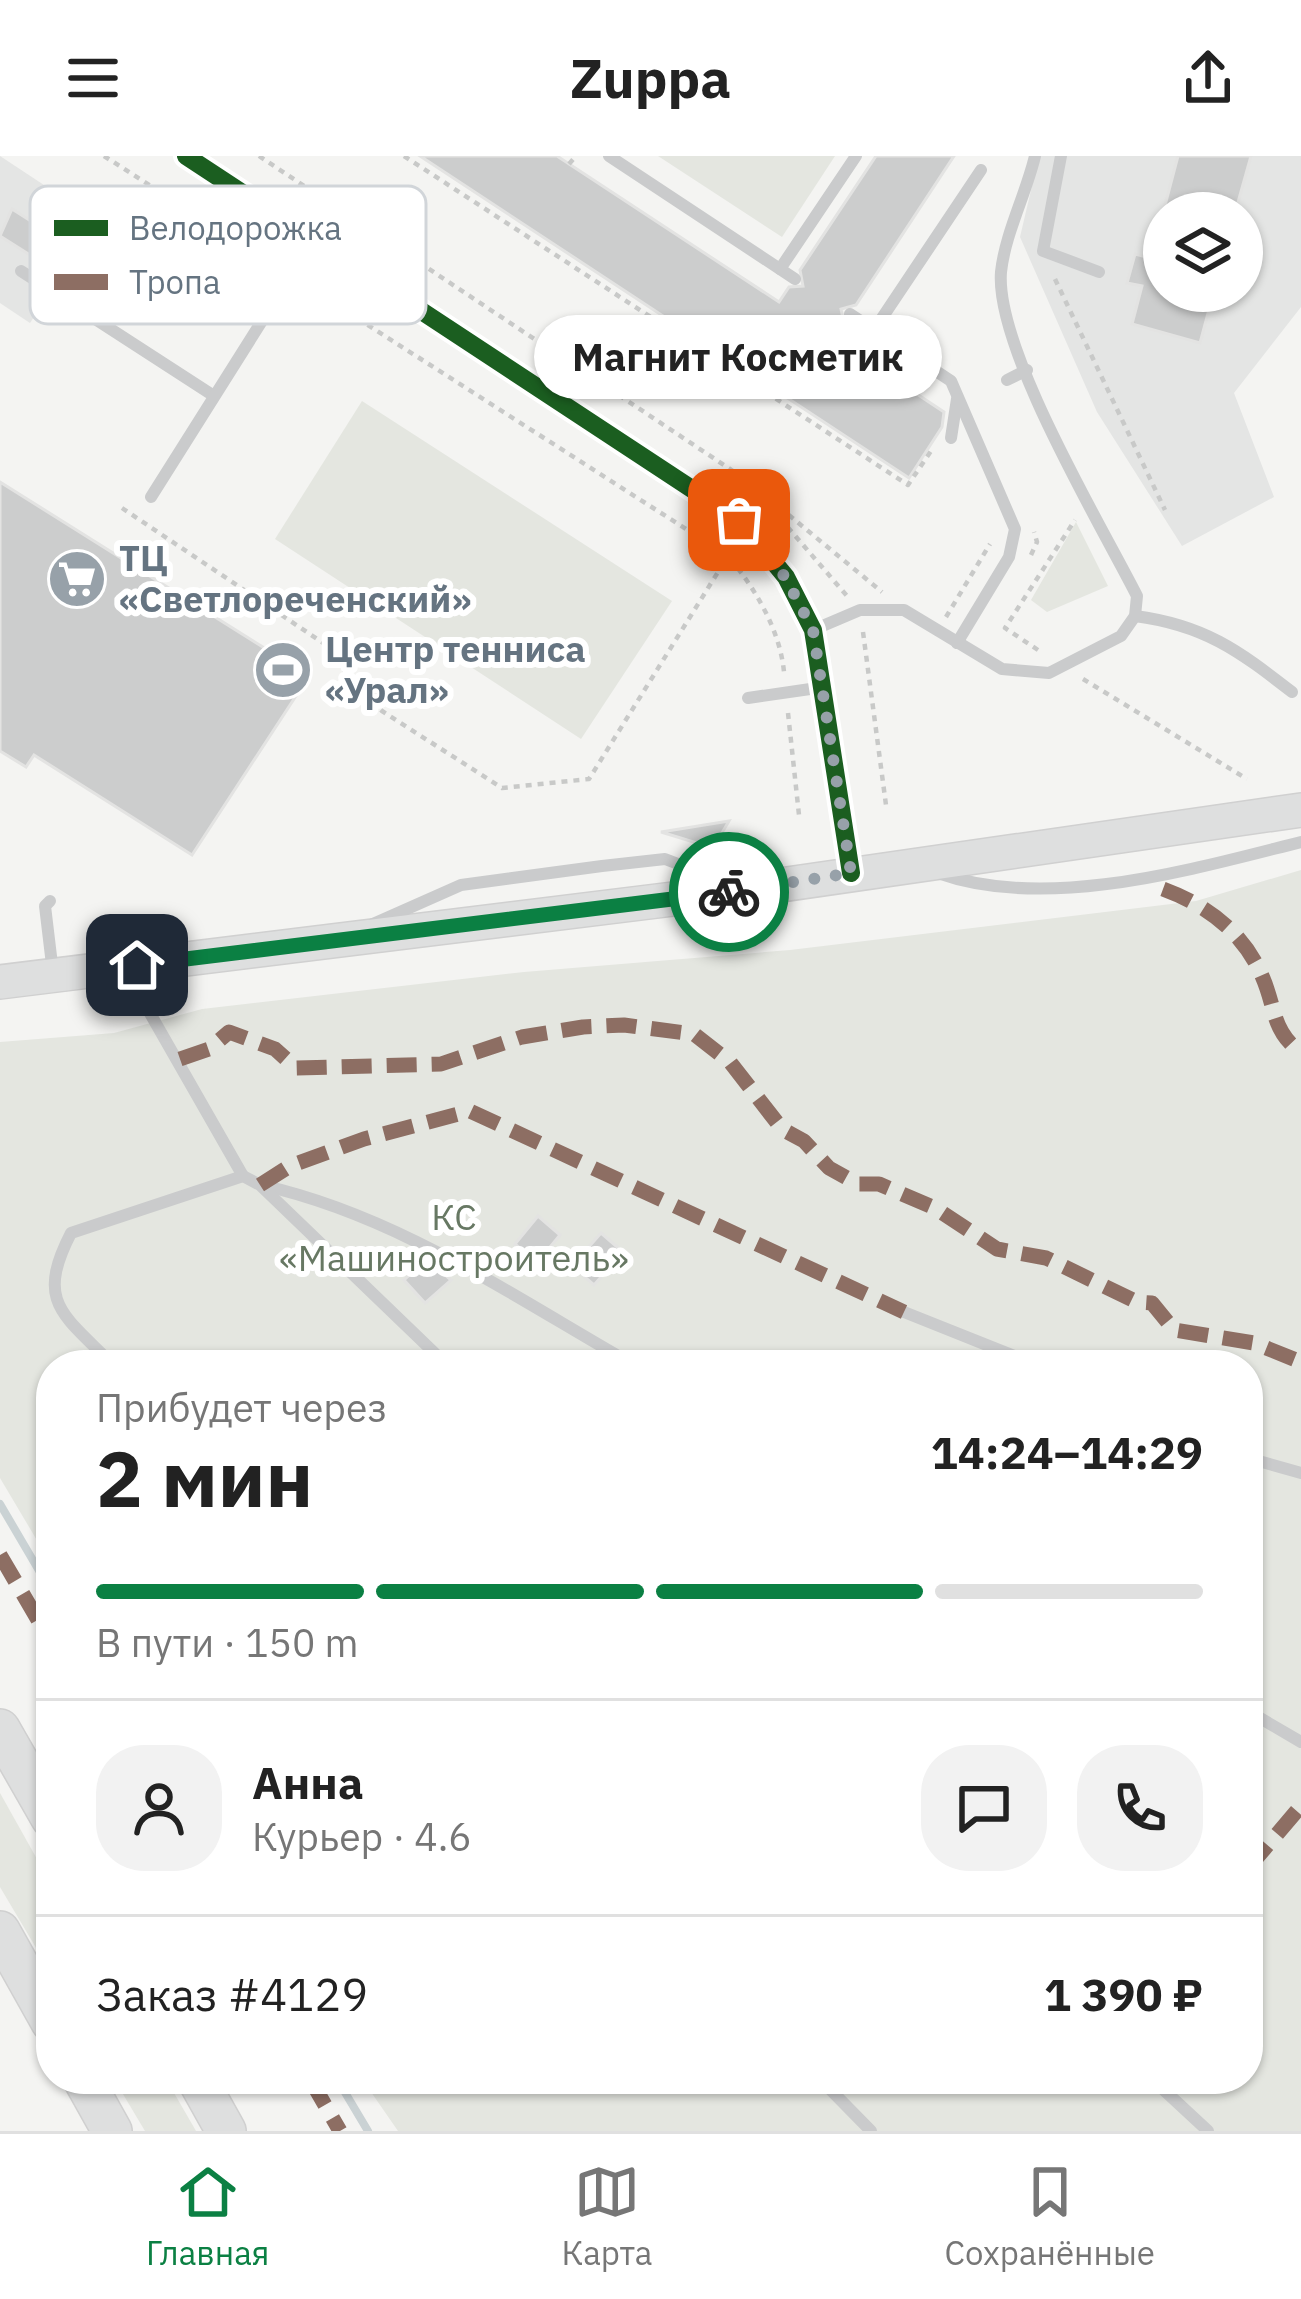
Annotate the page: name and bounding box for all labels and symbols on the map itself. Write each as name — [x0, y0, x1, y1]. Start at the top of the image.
legend — [30, 186, 426, 324]
text: Велодорожка — [129, 206, 342, 249]
text: Тропа — [129, 260, 221, 303]
callout: Магнит Косметик — [535, 316, 943, 400]
pin — [688, 469, 790, 571]
place label: ТЦ «Светлореченский» — [119, 534, 471, 622]
supermarket icon: ТЦ «Светлореченский» — [46, 548, 108, 610]
place label: Центр тенниса «Урал» — [325, 625, 586, 713]
sports icon: Центр тенниса «Урал» — [252, 639, 314, 701]
courier — [669, 832, 789, 952]
pin — [86, 914, 188, 1016]
park label: КС «Машиностроитель» — [279, 1193, 629, 1281]

